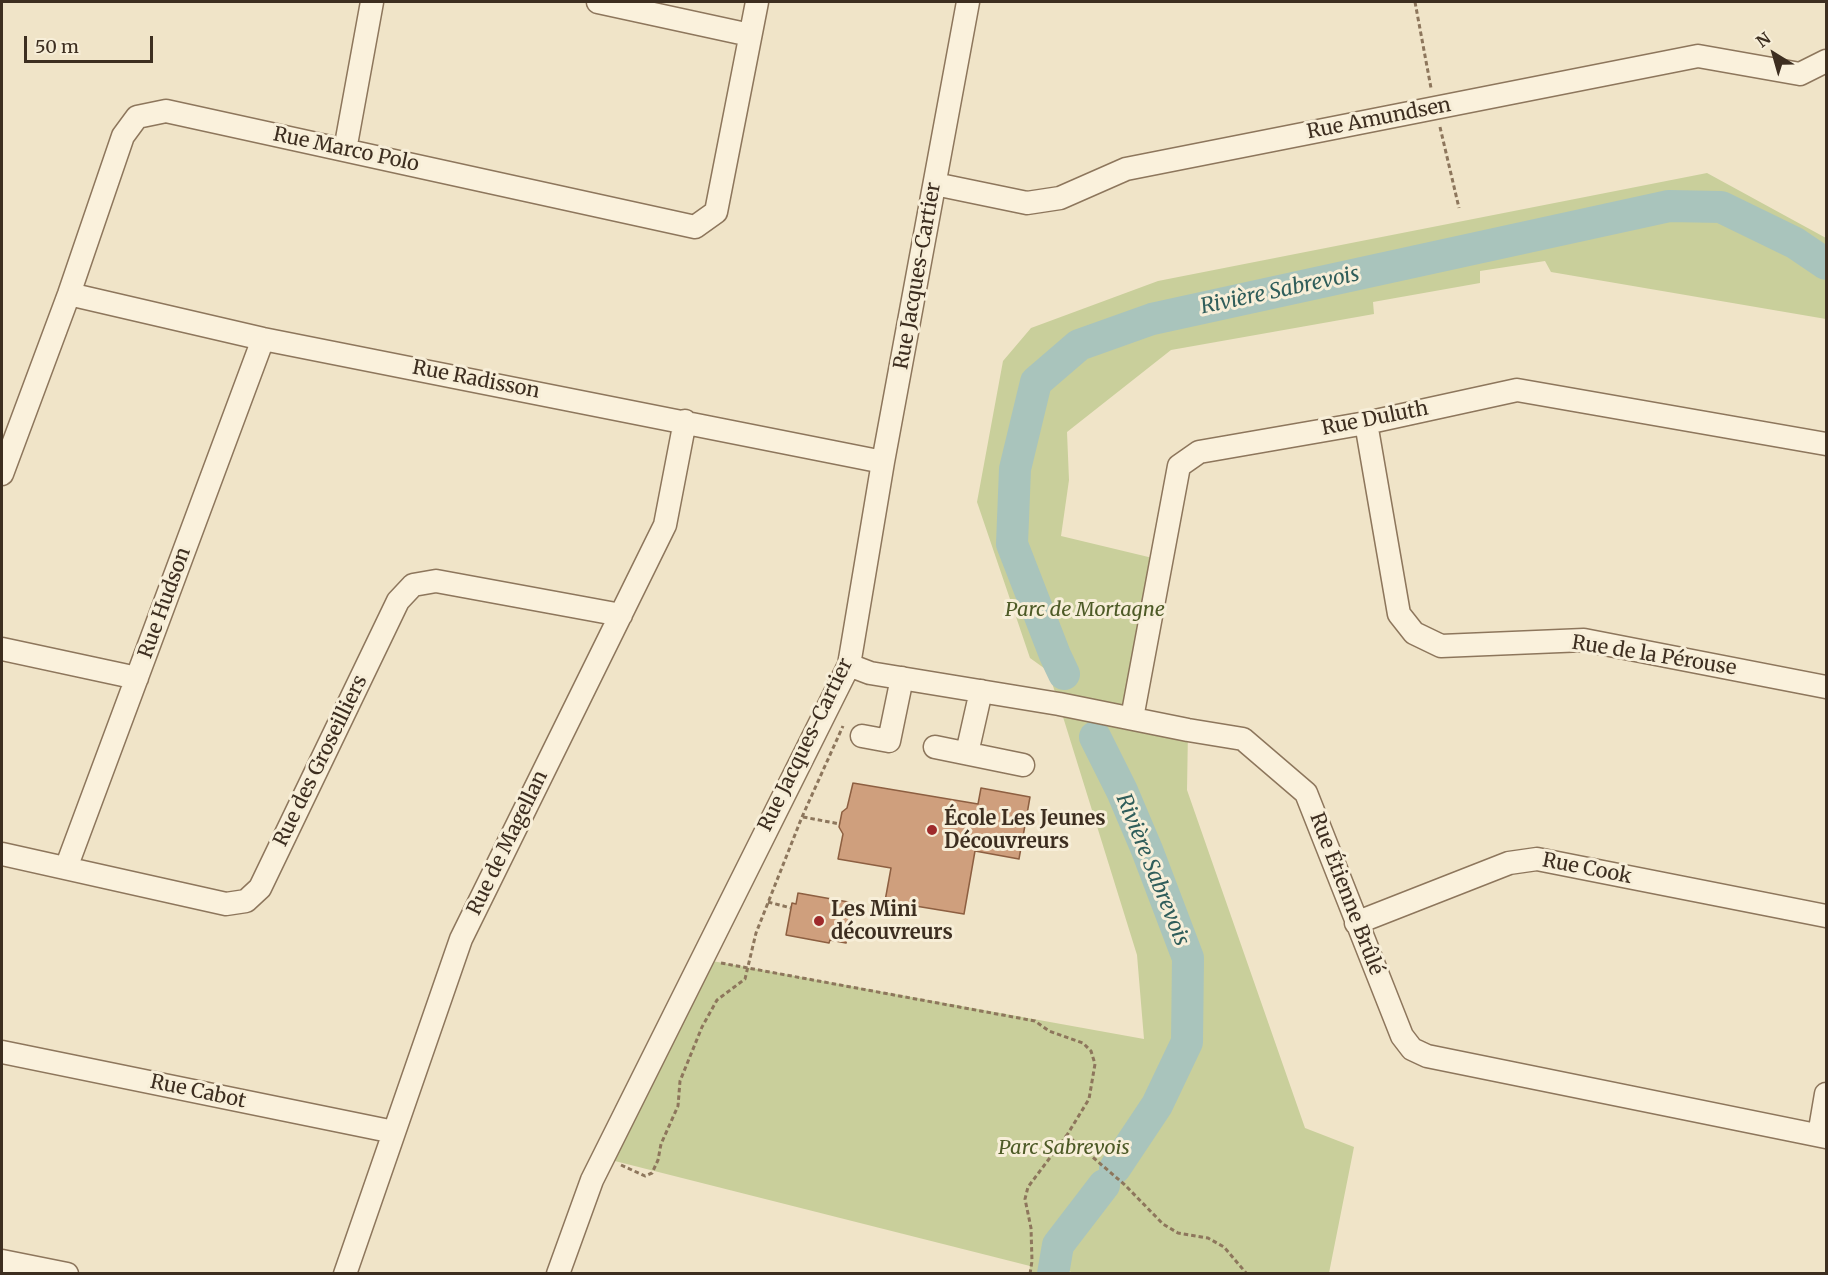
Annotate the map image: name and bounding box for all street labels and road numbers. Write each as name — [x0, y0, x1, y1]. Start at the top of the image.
street label: Rue Amundsen — [1305, 93, 1453, 145]
street label: Rue Marco Polo — [271, 123, 421, 177]
street label: Rue Jacques-Cartier — [890, 181, 946, 371]
street label: Rue Radisson — [410, 356, 542, 404]
street label: Rue Duluth — [1320, 397, 1430, 441]
street label: Rue Hudson — [134, 544, 196, 662]
street label: Rue de la Pérouse — [1570, 631, 1738, 681]
street label: Rue Jacques-Cartier — [754, 655, 858, 835]
street label: Rue des Groseilliers — [269, 671, 373, 851]
street label: Rue de Magellan — [463, 767, 553, 919]
street label: Rue Étienne Brûlé — [1304, 810, 1388, 978]
street label: Rue Cook — [1540, 849, 1634, 889]
street label: Rue Cabot — [148, 1070, 248, 1114]

